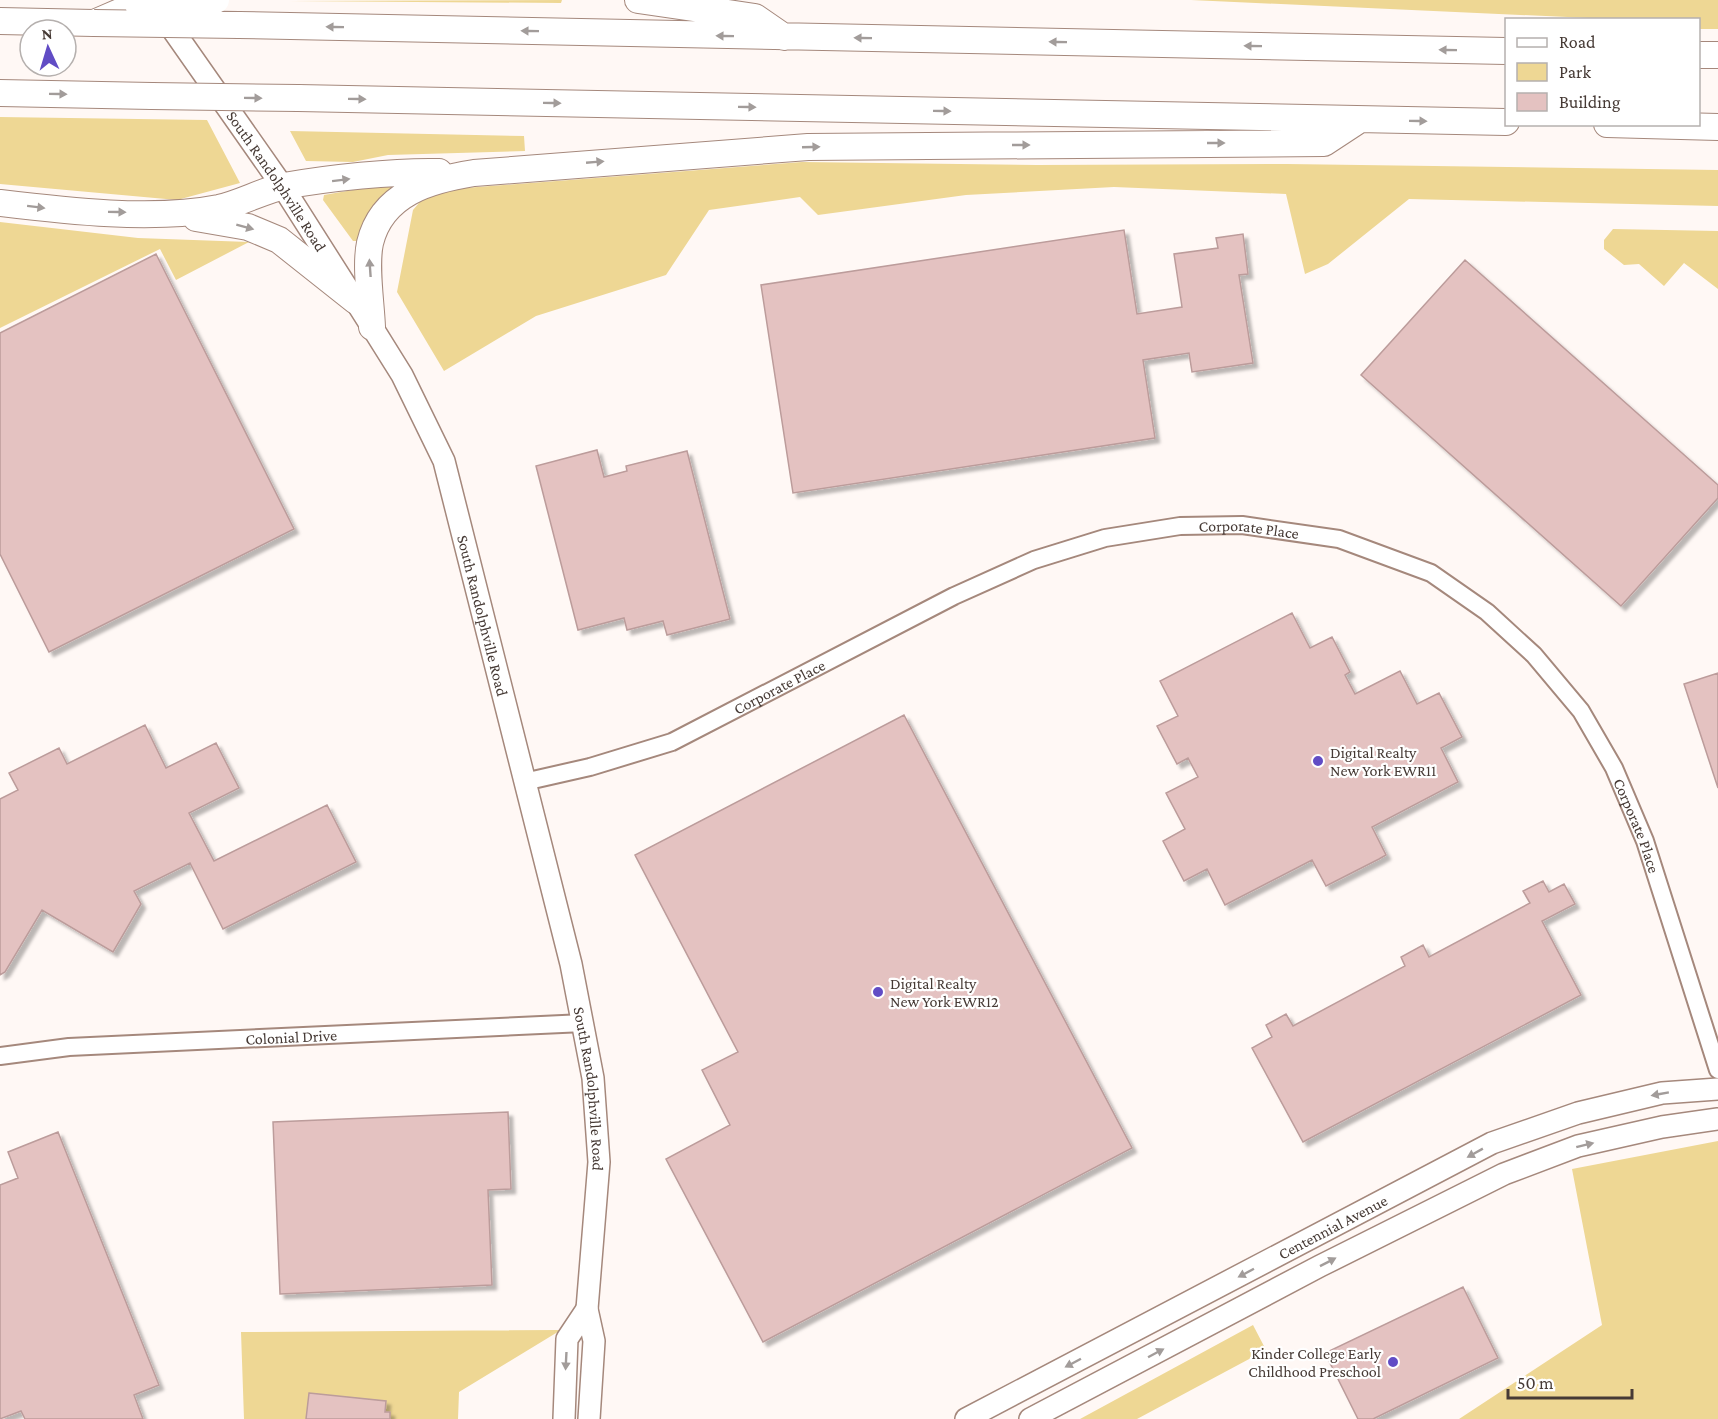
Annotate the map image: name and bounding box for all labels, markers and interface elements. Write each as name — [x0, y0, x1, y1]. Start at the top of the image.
north arrow — [18, 18, 78, 78]
legend — [1505, 18, 1700, 126]
one-way arrow — [326, 22, 345, 32]
text: N — [41, 25, 53, 42]
one-way arrow — [521, 26, 540, 36]
one-way arrow — [716, 31, 735, 40]
text: Road — [1559, 32, 1596, 52]
one-way arrow — [854, 34, 873, 43]
one-way arrow — [1049, 38, 1068, 47]
one-way arrow — [1244, 41, 1263, 51]
one-way arrow — [1439, 45, 1458, 55]
text: Park — [1559, 62, 1591, 82]
one-way arrow — [49, 89, 68, 99]
text: Building — [1559, 92, 1621, 112]
one-way arrow — [243, 93, 262, 102]
one-way arrow — [347, 95, 366, 104]
one-way arrow — [542, 99, 561, 108]
one-way arrow — [737, 103, 756, 112]
street label: South Randolphville Road — [224, 107, 330, 255]
one-way arrow — [932, 107, 951, 116]
one-way arrow — [1408, 116, 1427, 126]
one-way arrow — [1206, 138, 1225, 148]
one-way arrow — [1011, 140, 1030, 149]
one-way arrow — [801, 142, 820, 152]
one-way arrow — [586, 157, 605, 167]
one-way arrow — [331, 175, 350, 185]
one-way arrow — [27, 202, 46, 212]
one-way arrow — [107, 207, 126, 217]
one-way arrow — [236, 223, 254, 232]
one-way arrow — [365, 259, 375, 278]
street label: Corporate Place — [1199, 516, 1300, 542]
street label: South Randolphville Road — [454, 533, 512, 698]
street label: Corporate Place — [731, 656, 828, 717]
place label: Digital Realty New York EWR11 — [1330, 744, 1436, 779]
marker: Digital Realty New York EWR11 — [1311, 754, 1325, 768]
street label: Corporate Place — [1611, 775, 1663, 875]
place label: Digital Realty New York EWR12 — [890, 975, 999, 1010]
marker: Digital Realty New York EWR12 — [871, 985, 885, 999]
street label: South Randolphville Road — [571, 1005, 608, 1172]
street label: Colonial Drive — [245, 1026, 337, 1047]
one-way arrow — [1650, 1090, 1669, 1099]
one-way arrow — [1576, 1140, 1594, 1149]
one-way arrow — [1466, 1148, 1483, 1158]
street label: Centennial Avenue — [1275, 1191, 1390, 1262]
one-way arrow — [1320, 1257, 1337, 1267]
one-way arrow — [1238, 1268, 1255, 1278]
place label: Kinder College Early Childhood Preschool — [1248, 1345, 1382, 1380]
one-way arrow — [1147, 1348, 1164, 1357]
one-way arrow — [562, 1351, 571, 1370]
marker: Kinder College Early Childhood Preschool — [1386, 1355, 1400, 1369]
one-way arrow — [1065, 1358, 1082, 1368]
scale bar — [1508, 1362, 1632, 1400]
text: 50 m — [1517, 1373, 1554, 1393]

